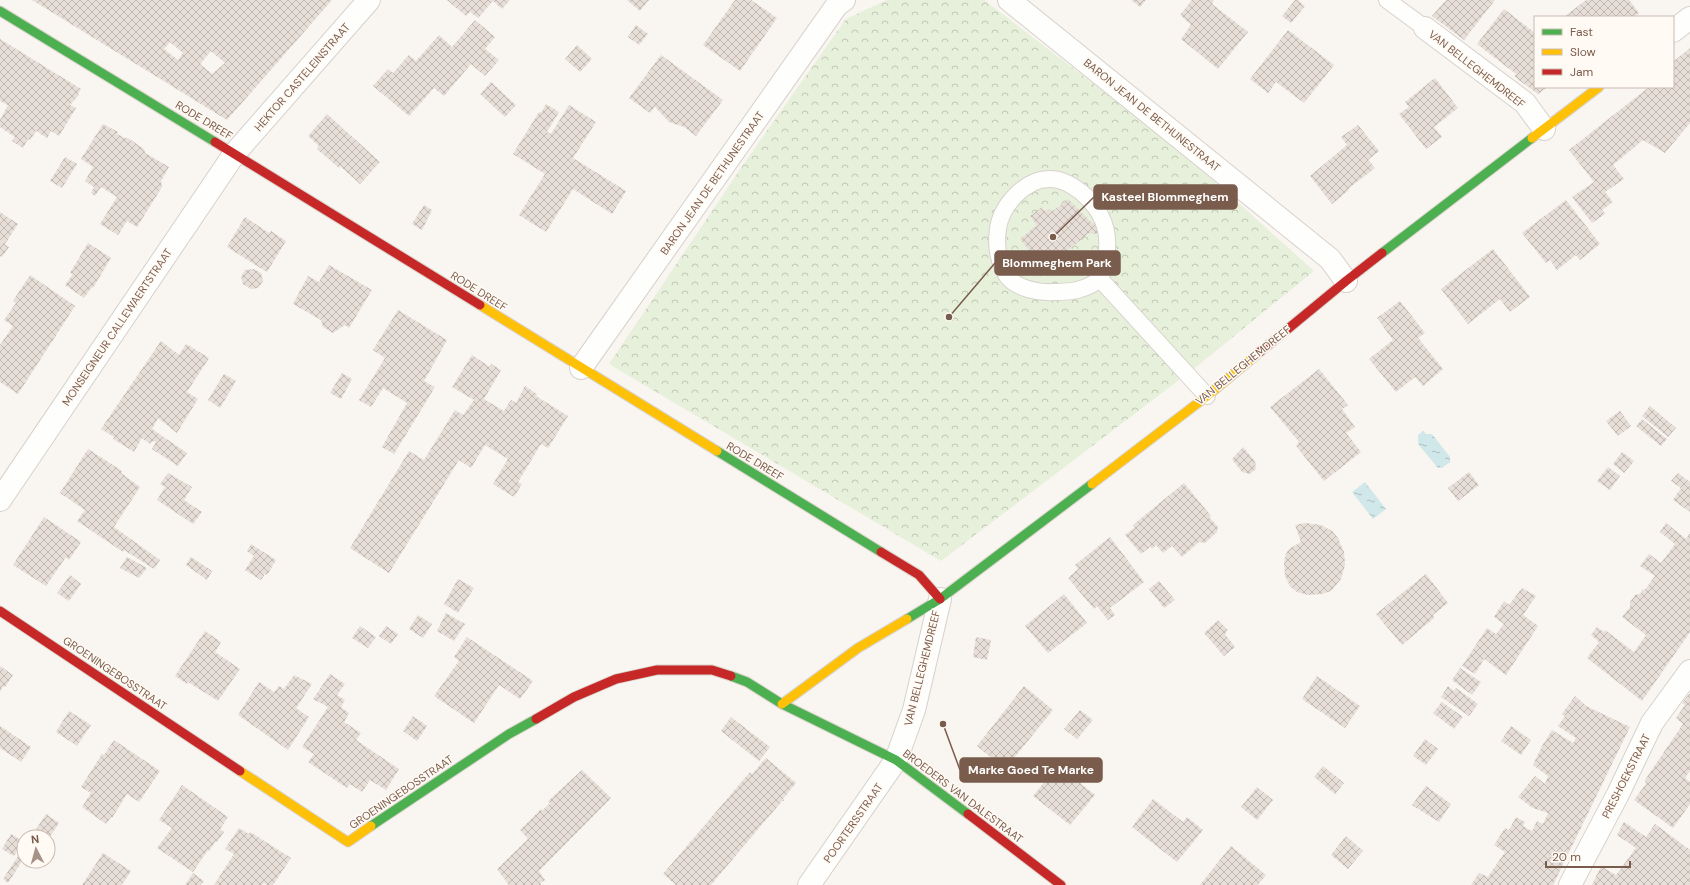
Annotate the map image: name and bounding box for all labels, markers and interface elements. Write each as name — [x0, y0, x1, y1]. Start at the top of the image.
legend — [1534, 16, 1674, 88]
street label: HEKTOR CASTELEINSTRAAT — [251, 20, 353, 134]
text: Fast — [1570, 24, 1593, 40]
street label: VAN BELLEGHEMDREEF — [1426, 27, 1528, 111]
text: Slow — [1570, 44, 1596, 60]
street label: BARON JEAN DE BETHUNESTRAAT — [1081, 55, 1223, 175]
text: Jam — [1570, 64, 1593, 80]
street label: RODE DREEF — [173, 97, 235, 143]
street label: BARON JEAN DE BETHUNESTRAAT — [657, 109, 767, 257]
callout: Kasteel Blommeghem — [1094, 185, 1237, 209]
text: Kasteel Blommeghem — [1101, 189, 1229, 205]
street label: MONSEIGNEUR CALLEWAERTSTRAAT — [59, 246, 175, 408]
callout: Blommeghem Park — [995, 251, 1120, 275]
text: Blommeghem Park — [1002, 255, 1112, 271]
street label: RODE DREEF — [448, 268, 510, 314]
street label: VAN BELLEGHEMDREEF — [1193, 322, 1294, 408]
street label: RODE DREEF — [724, 438, 786, 484]
street label: VAN BELLEGHEMDREEF — [901, 609, 943, 727]
street label: GROENINGEBOSSTRAAT — [60, 633, 170, 713]
street label: PRESHOEKSTRAAT — [1599, 731, 1653, 821]
street label: BROEDERS VAN DALESTRAAT — [900, 746, 1026, 846]
street label: GROENINGEBOSSTRAAT — [346, 752, 456, 832]
callout: Marke Goed Te Marke — [960, 758, 1102, 782]
text: Marke Goed Te Marke — [968, 762, 1094, 778]
street label: POORTERSSTRAAT — [820, 780, 886, 866]
north arrow — [16, 829, 56, 869]
text: N — [30, 832, 40, 846]
scale bar — [1546, 843, 1630, 869]
text: 20 m — [1552, 849, 1581, 865]

